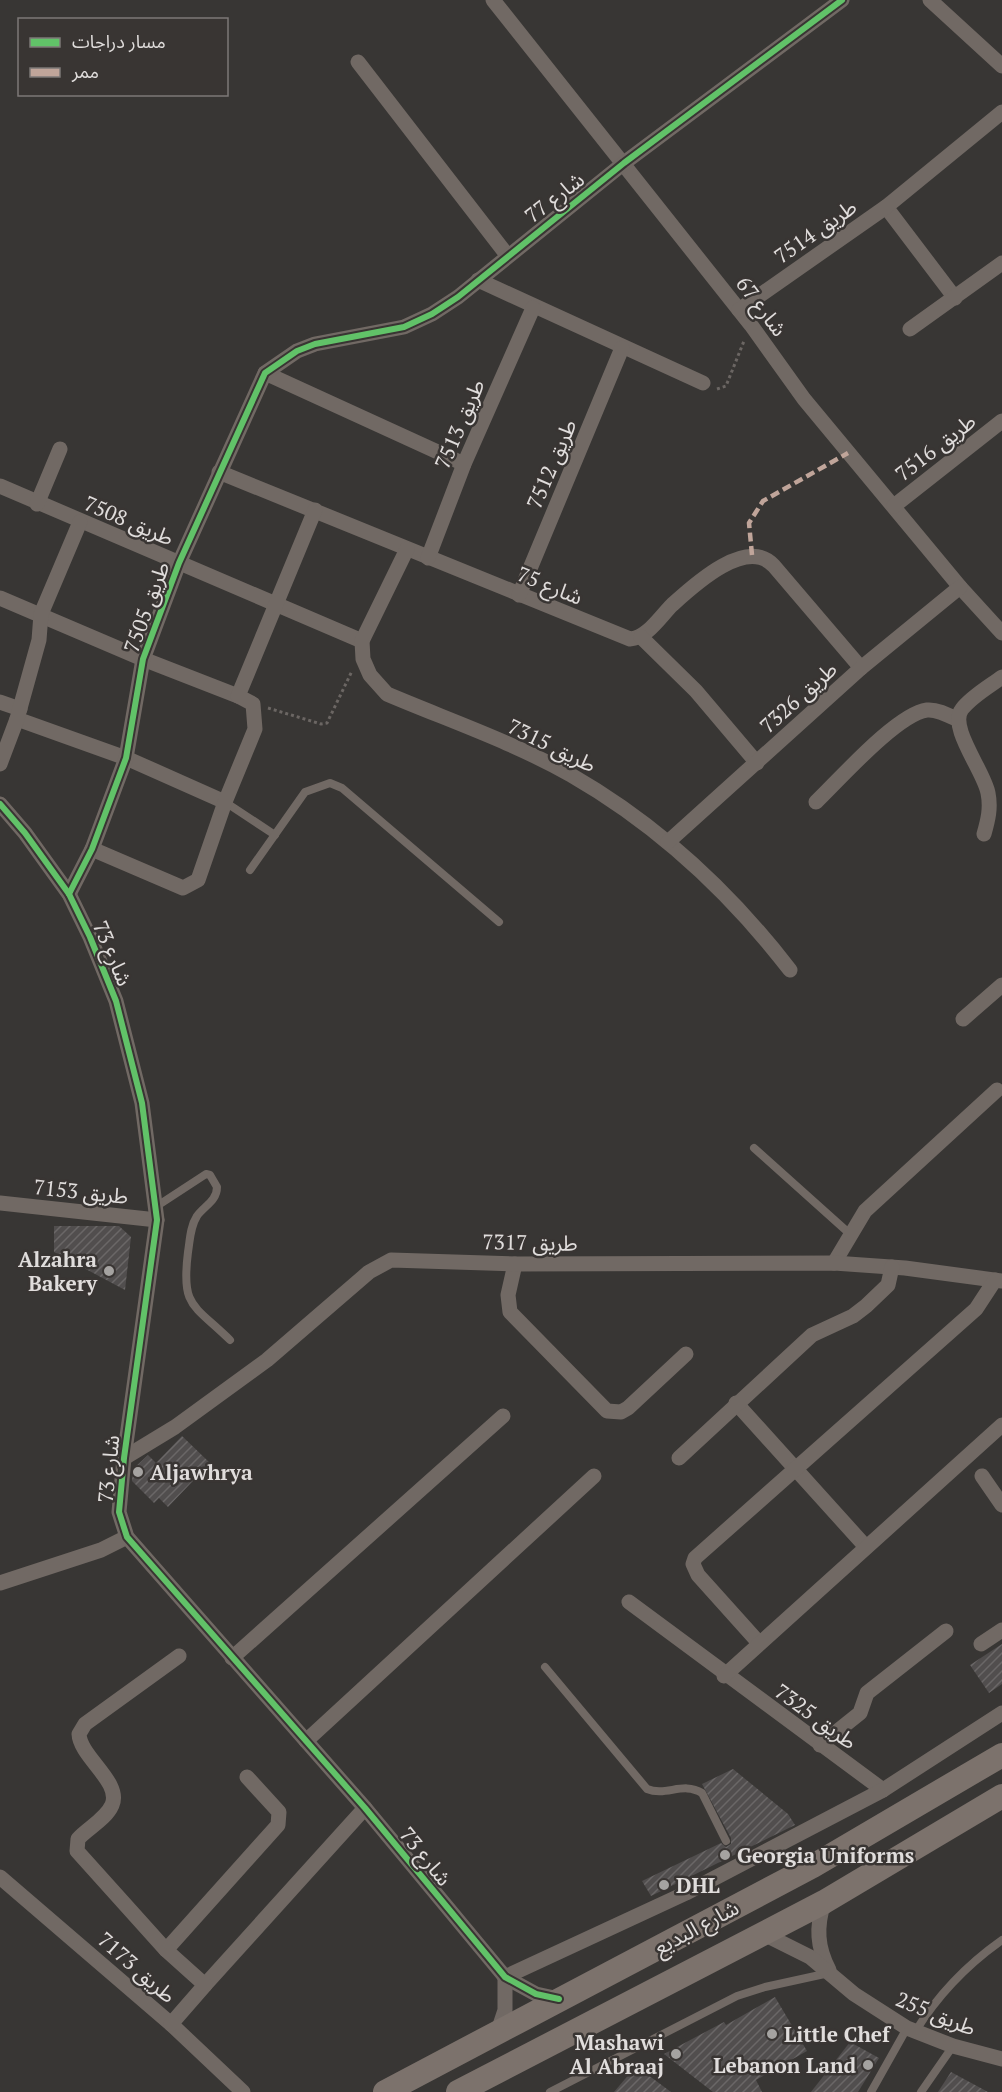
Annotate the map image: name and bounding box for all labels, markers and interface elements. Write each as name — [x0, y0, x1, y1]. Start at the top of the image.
legend — [18, 18, 228, 96]
text: مسار دراجات — [72, 29, 166, 53]
text: ممر — [71, 59, 99, 83]
street label: شارع 77 — [518, 165, 591, 231]
street label: طريق 7514 — [768, 192, 862, 270]
street label: شارع 67 — [729, 270, 794, 343]
street label: طريق 7513 — [428, 375, 490, 473]
street label: طريق 7516 — [889, 407, 981, 487]
street label: طريق 7512 — [520, 415, 582, 513]
street label: طريق 7508 — [80, 489, 178, 551]
street label: طريق 7505 — [117, 558, 175, 656]
street label: شارع 75 — [512, 559, 587, 613]
street label: طريق 7326 — [753, 655, 843, 739]
street label: طريق 7315 — [503, 712, 601, 778]
street label: شارع 73 — [85, 916, 139, 991]
street label: طريق 7153 — [32, 1172, 130, 1210]
street label: طريق 7317 — [482, 1227, 578, 1257]
place label: Alzahra Bakery — [18, 1245, 98, 1297]
marker: Alzahra Bakery — [102, 1264, 116, 1278]
street label: شارع 73 — [90, 1434, 127, 1505]
place label: Aljawhrya — [150, 1458, 253, 1486]
marker: Aljawhrya — [131, 1465, 145, 1479]
street label: طريق 7325 — [769, 1677, 863, 1755]
street label: شارع 73 — [392, 1821, 458, 1893]
place label: Georgia Uniforms — [737, 1841, 914, 1869]
marker: Georgia Uniforms — [718, 1848, 732, 1862]
place label: DHL — [676, 1871, 720, 1899]
marker: DHL — [657, 1878, 671, 1892]
street label: شارع البديع — [649, 1893, 744, 1963]
street label: طريق 7173 — [92, 1925, 182, 2009]
street label: طريق 255 — [892, 1984, 980, 2042]
place label: Little Chef — [784, 2020, 892, 2048]
marker: Little Chef — [765, 2027, 779, 2041]
place label: Mashawi Al Abraaj — [569, 2028, 664, 2080]
marker: Mashawi Al Abraaj — [669, 2047, 683, 2061]
place label: Lebanon Land — [713, 2051, 856, 2079]
marker: Lebanon Land — [861, 2058, 875, 2072]

